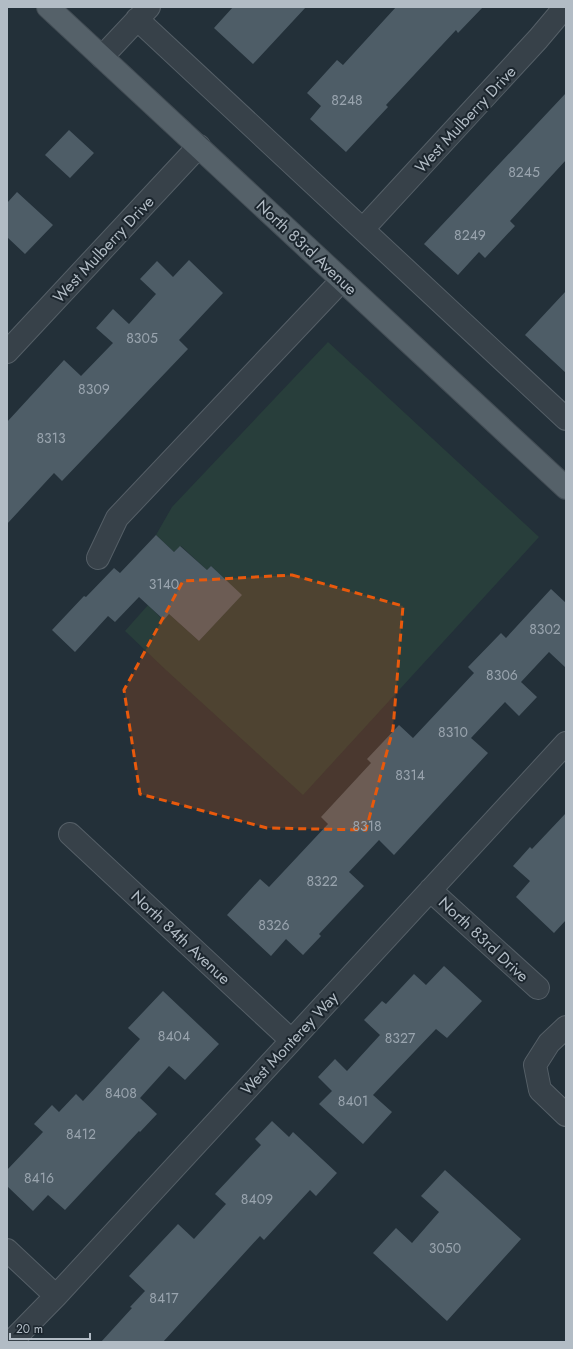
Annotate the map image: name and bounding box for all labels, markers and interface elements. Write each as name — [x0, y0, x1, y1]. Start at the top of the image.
street label: West Mulberry Drive — [410, 61, 521, 178]
house number: 8248 — [331, 90, 363, 110]
house number: 8245 — [508, 162, 540, 182]
street label: West Mulberry Drive — [48, 191, 159, 308]
street label: North 83rd Avenue — [251, 194, 362, 300]
house number: 8249 — [454, 225, 486, 245]
house number: 8305 — [126, 328, 158, 348]
house number: 8309 — [78, 379, 110, 399]
house number: 8313 — [36, 428, 66, 448]
house number: 3140 — [149, 574, 179, 594]
house number: 8302 — [529, 619, 561, 639]
house number: 8306 — [486, 665, 518, 685]
house number: 8310 — [438, 722, 468, 742]
house number: 8314 — [395, 765, 425, 785]
house number: 8318 — [352, 816, 382, 836]
house number: 8322 — [306, 871, 338, 891]
street label: North 84th Avenue — [126, 885, 236, 990]
street label: North 83rd Drive — [433, 891, 534, 987]
house number: 8326 — [258, 915, 290, 935]
street label: West Monterey Way — [235, 986, 344, 1100]
house number: 8404 — [158, 1026, 190, 1046]
house number: 8327 — [385, 1028, 416, 1048]
house number: 8408 — [105, 1083, 137, 1103]
house number: 8401 — [338, 1091, 368, 1111]
house number: 8412 — [66, 1124, 96, 1144]
house number: 8416 — [24, 1168, 54, 1188]
house number: 8409 — [241, 1189, 273, 1209]
house number: 3050 — [429, 1238, 461, 1258]
house number: 8417 — [149, 1288, 179, 1308]
scale bar — [10, 1315, 90, 1341]
text: 20 m — [16, 1320, 43, 1338]

